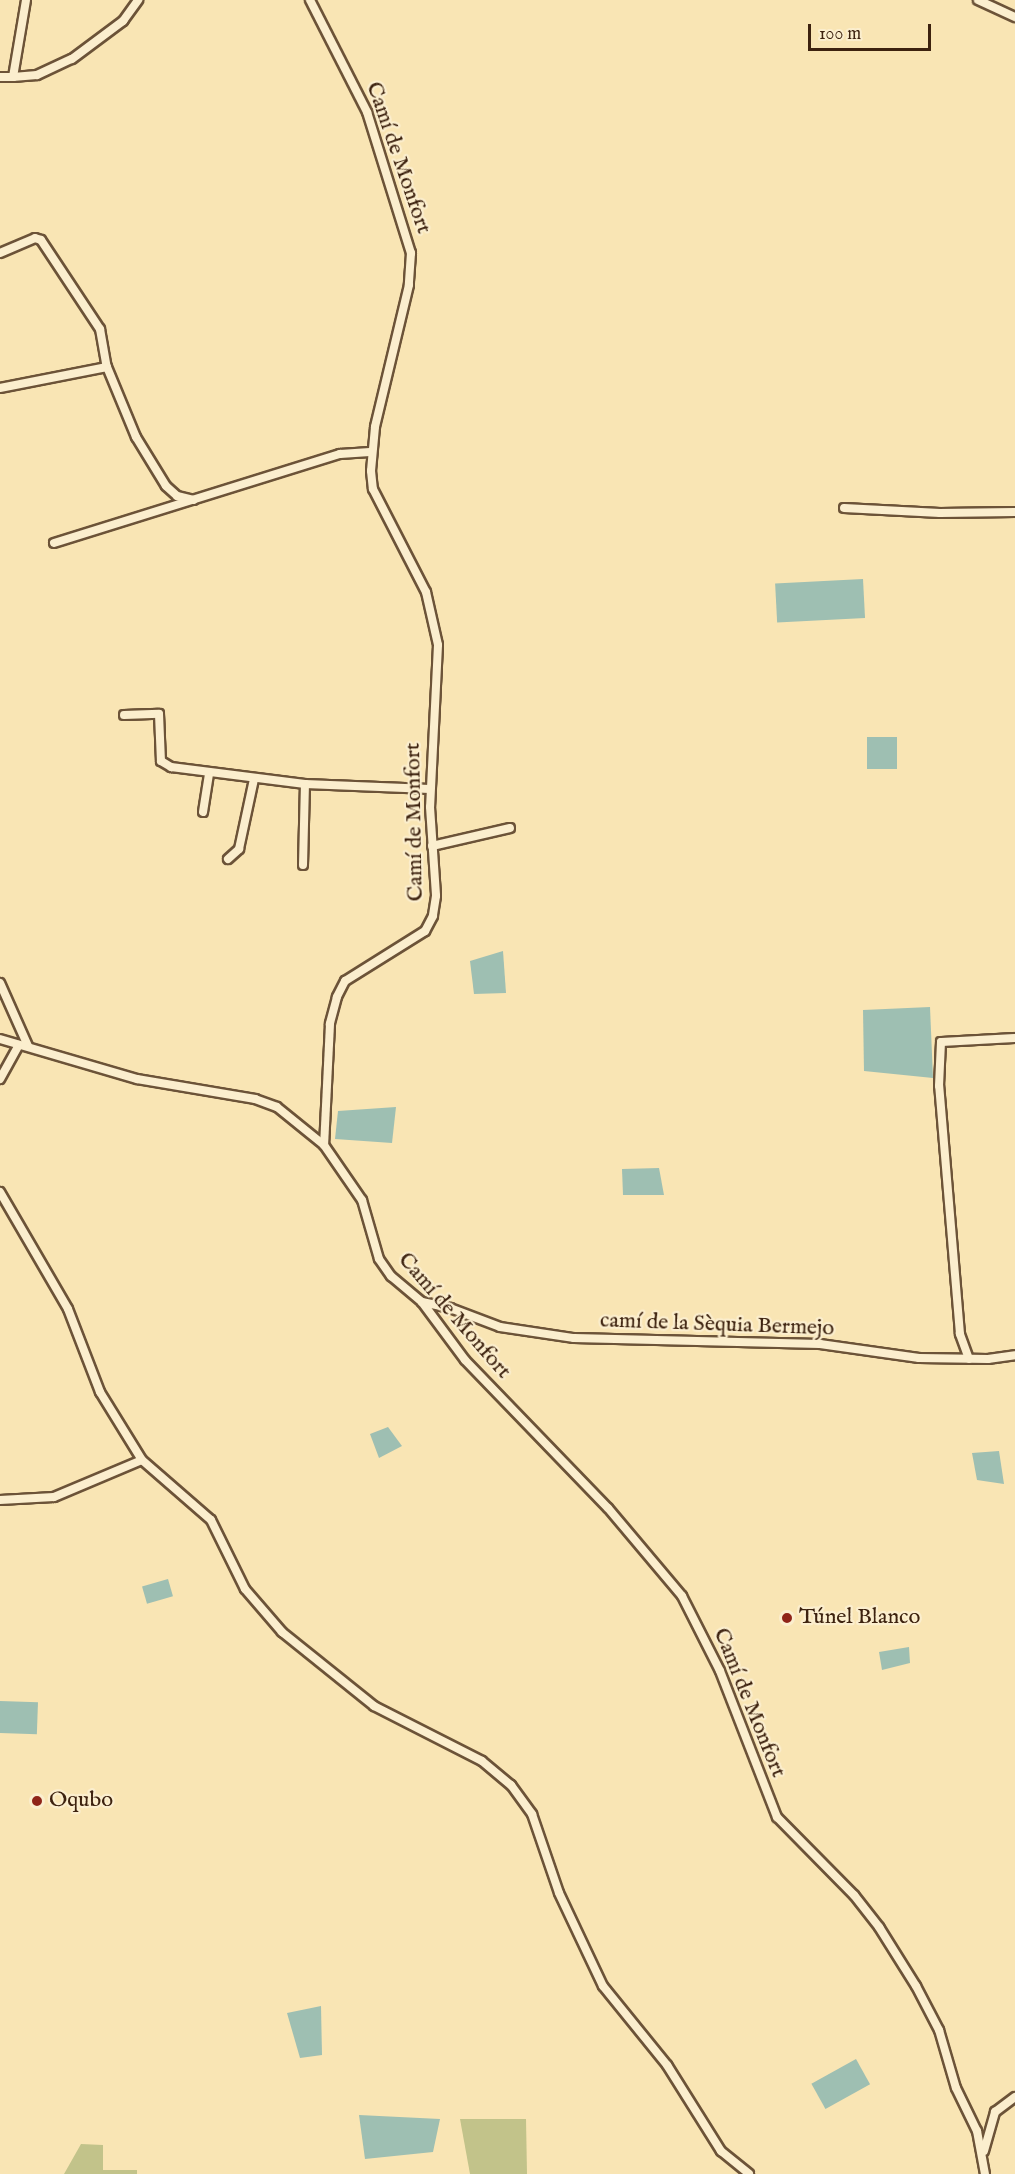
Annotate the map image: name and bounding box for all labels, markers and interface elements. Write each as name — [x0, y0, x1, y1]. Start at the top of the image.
scale bar — [811, 12, 934, 50]
text: 100 m — [819, 23, 861, 46]
street label: Camí de Monfort — [360, 79, 436, 237]
street label: Camí de Monfort — [400, 742, 430, 902]
street label: Camí de Monfort — [392, 1247, 516, 1385]
street label: camí de la Sèquia Bermejo — [599, 1308, 835, 1342]
place label: Túnel Blanco — [799, 1605, 920, 1631]
marker: Túnel Blanco — [780, 1611, 794, 1625]
street label: Camí de Monfort — [707, 1624, 791, 1782]
place label: Oqubo — [49, 1788, 113, 1814]
marker: Oqubo — [30, 1794, 44, 1808]

